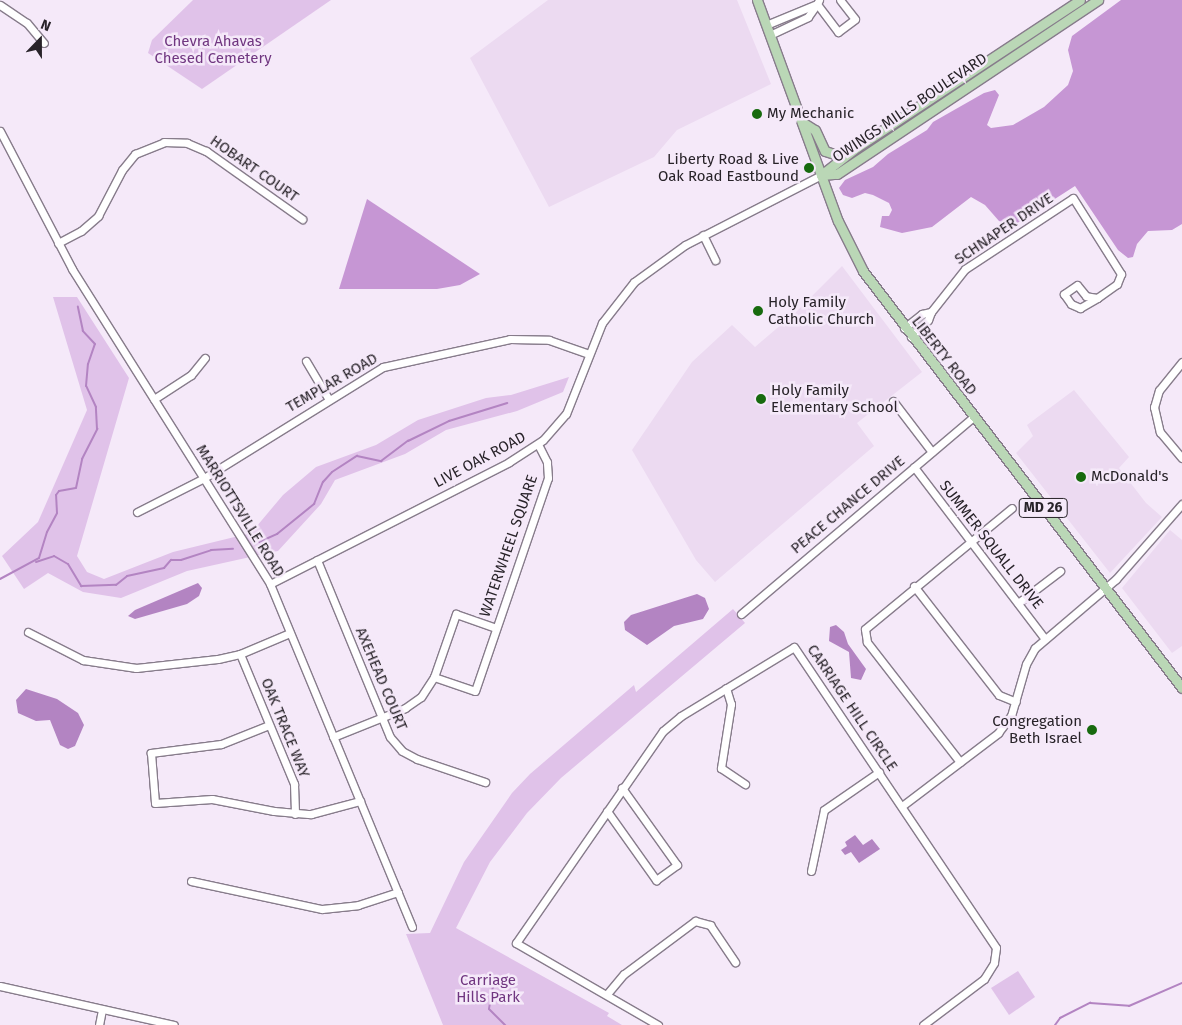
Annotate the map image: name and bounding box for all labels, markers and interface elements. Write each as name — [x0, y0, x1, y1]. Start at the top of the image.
north arrow — [15, 15, 65, 65]
text: N — [38, 16, 53, 35]
park label: Chevra Ahavas Chesed Cemetery — [154, 32, 272, 67]
street label: OWINGS MILLS BOULEVARD — [829, 50, 991, 166]
place label: My Mechanic — [767, 105, 854, 123]
marker: My Mechanic — [751, 108, 763, 120]
street label: HOBART COURT — [206, 132, 302, 206]
place label: Liberty Road & Live Oak Road Eastbound — [658, 150, 799, 185]
marker: Liberty Road & Live Oak Road Eastbound — [803, 162, 815, 174]
street label: SCHNAPER DRIVE — [951, 189, 1057, 269]
place label: Holy Family Catholic Church — [768, 293, 874, 328]
marker: Holy Family Catholic Church — [752, 305, 764, 317]
street label: LIBERTY ROAD — [908, 313, 980, 399]
street label: TEMPLAR ROAD — [283, 350, 381, 416]
place label: Holy Family Elementary School — [771, 381, 898, 416]
marker: Holy Family Elementary School — [755, 393, 767, 405]
street label: LIVE OAK ROAD — [431, 428, 529, 492]
street label: MARRIOTTSVILLE ROAD — [192, 441, 288, 581]
street label: PEACE CHANCE DRIVE — [787, 452, 909, 558]
place label: McDonald's — [1091, 468, 1168, 486]
marker: McDonald's — [1075, 471, 1087, 483]
street label: WATERWHEEL SQUARE — [476, 473, 542, 619]
street label: SUMMER SQUALL DRIVE — [935, 477, 1047, 613]
road number: MD 26 — [1018, 496, 1068, 520]
street label: AXEHEAD COURT — [351, 625, 411, 733]
street label: CARRIAGE HILL CIRCLE — [803, 641, 901, 775]
street label: OAK TRACE WAY — [257, 676, 313, 780]
place label: Congregation Beth Israel — [992, 712, 1082, 747]
marker: Congregation Beth Israel — [1086, 724, 1098, 736]
park label: Carriage Hills Park — [456, 971, 520, 1006]

